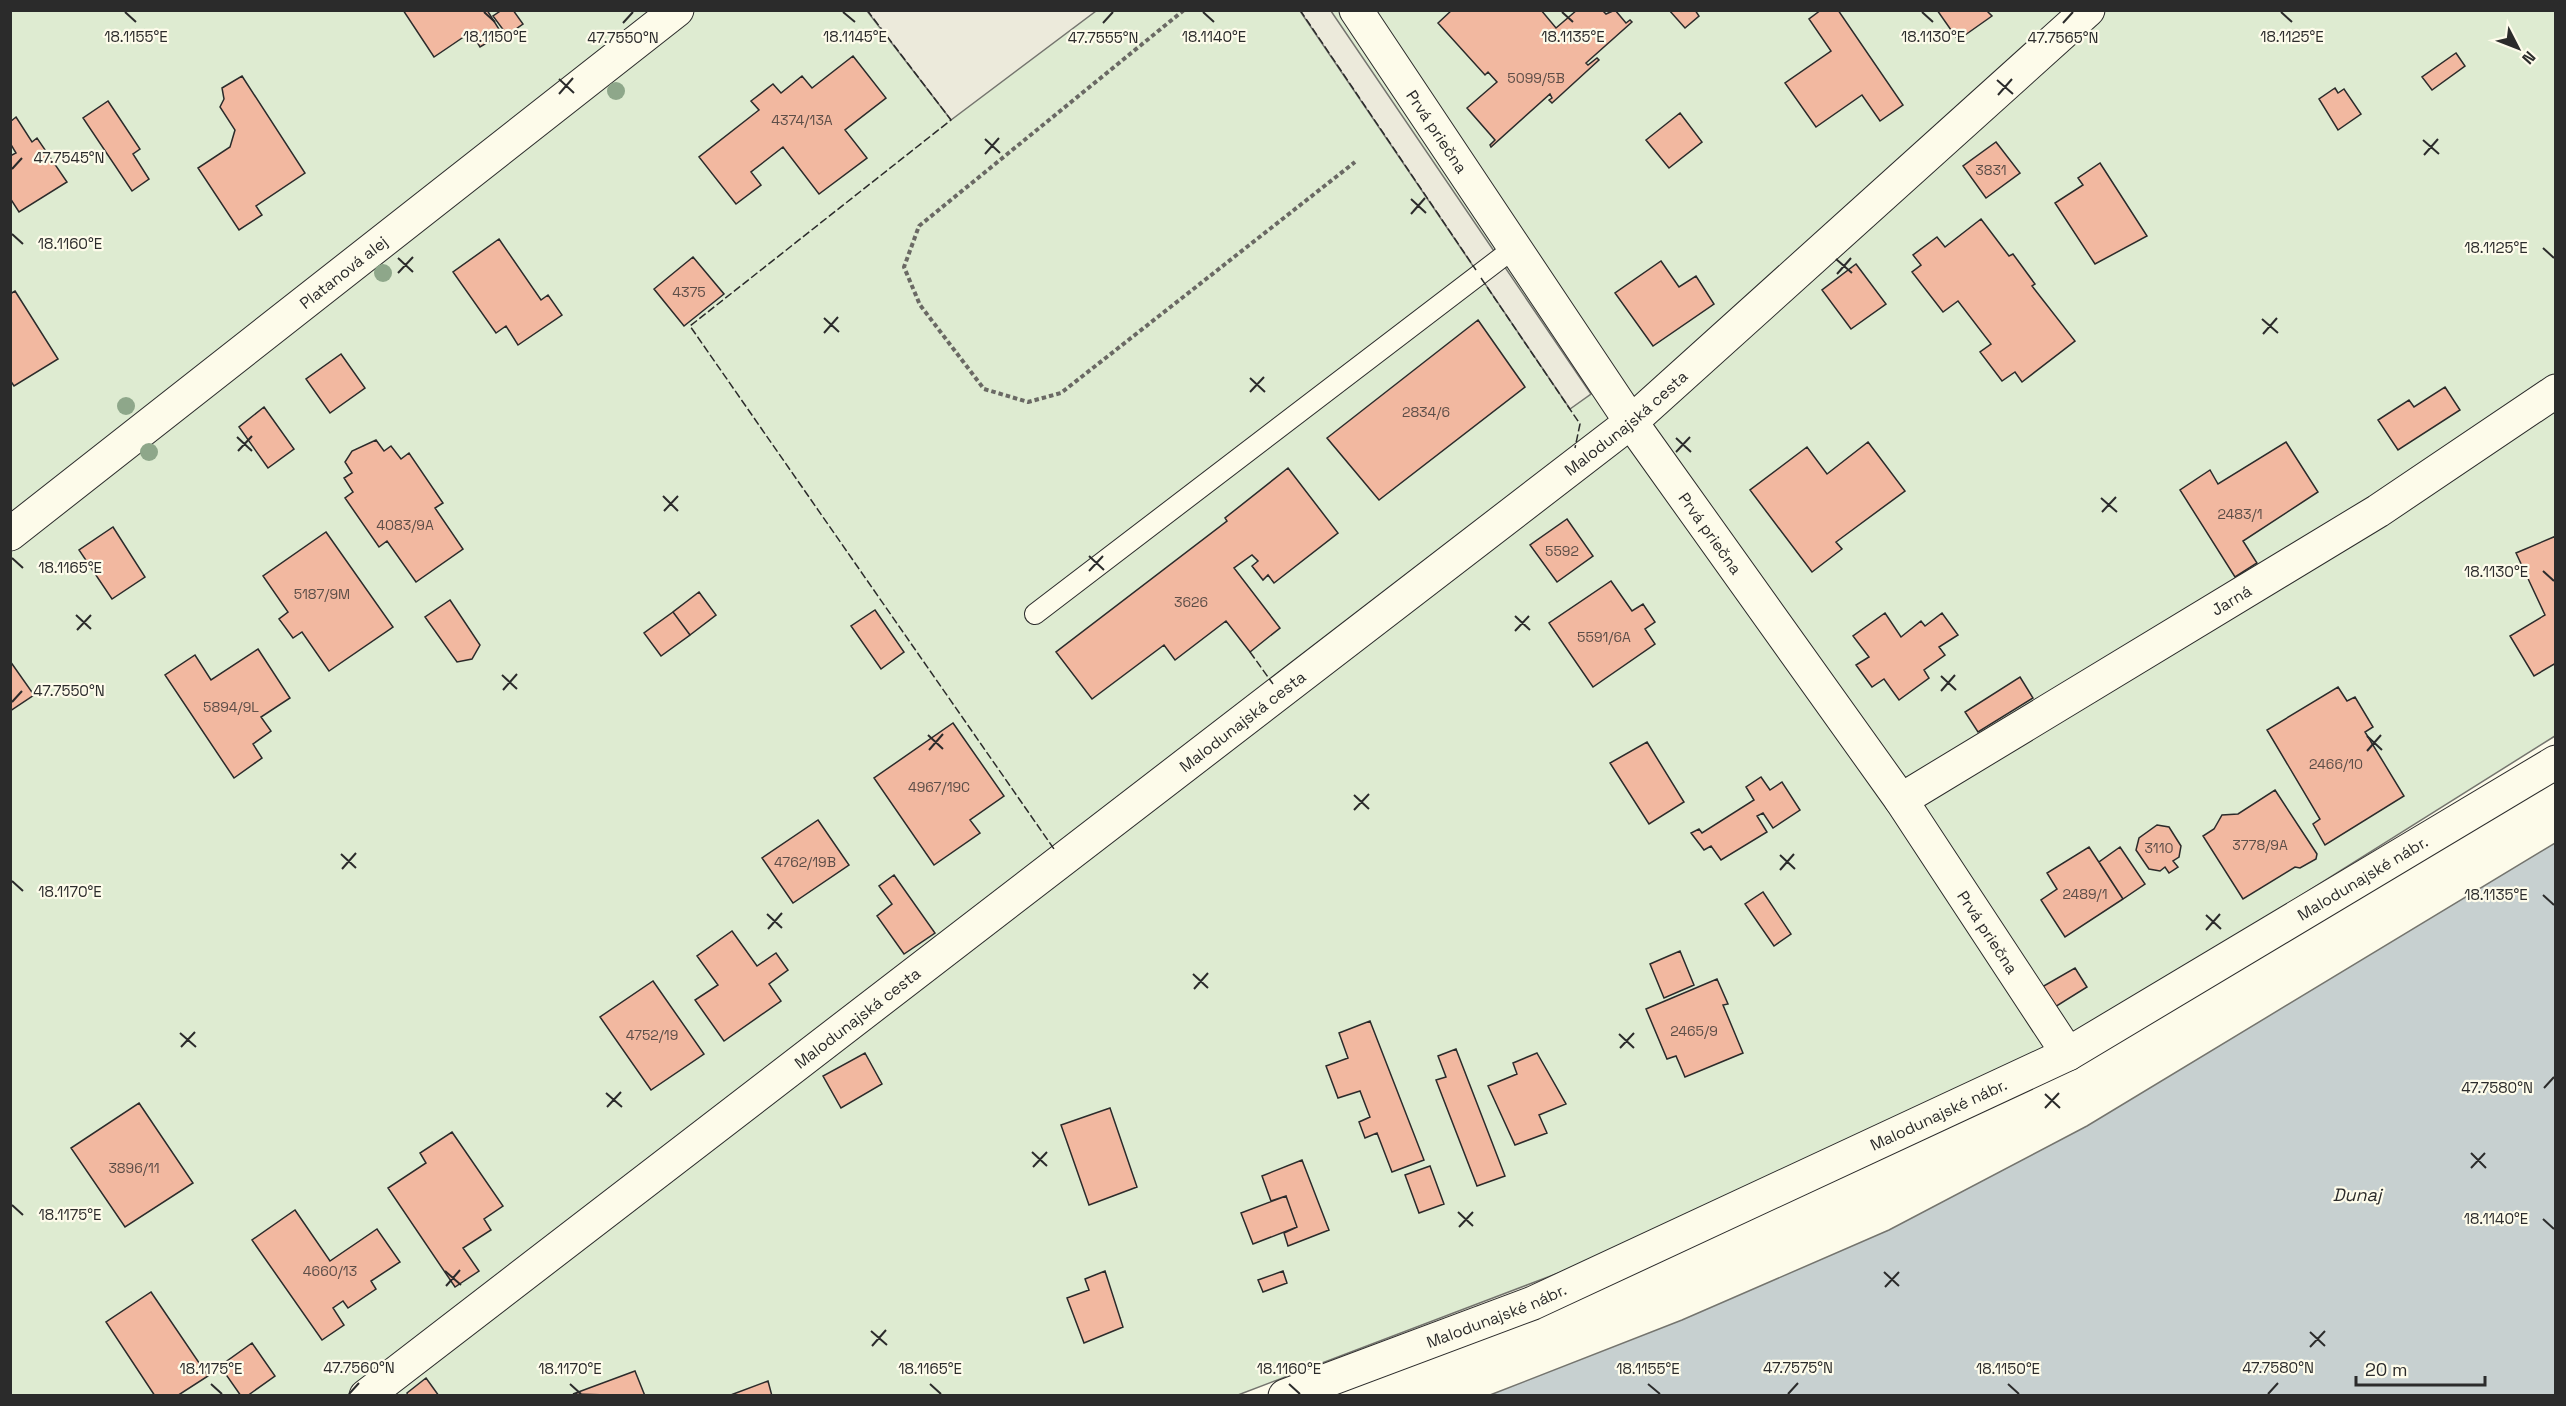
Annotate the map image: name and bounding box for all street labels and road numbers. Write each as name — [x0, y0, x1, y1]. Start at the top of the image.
street label: Prvá priečna — [1401, 86, 1472, 177]
street label: Platanová alej — [295, 231, 392, 314]
street label: Malodunajská cesta — [1560, 366, 1692, 480]
street label: Prvá priečna — [1674, 488, 1746, 579]
street label: Jarná — [2207, 580, 2255, 621]
street label: Malodunajská cesta — [1175, 666, 1310, 777]
street label: Malodunajské nábr. — [2293, 831, 2432, 925]
street label: Prvá priečna — [1952, 887, 2023, 978]
street label: Malodunajská cesta — [790, 963, 925, 1073]
street label: Malodunajské nábr. — [1867, 1074, 2010, 1156]
street label: Malodunajské nábr. — [1424, 1279, 1570, 1353]

